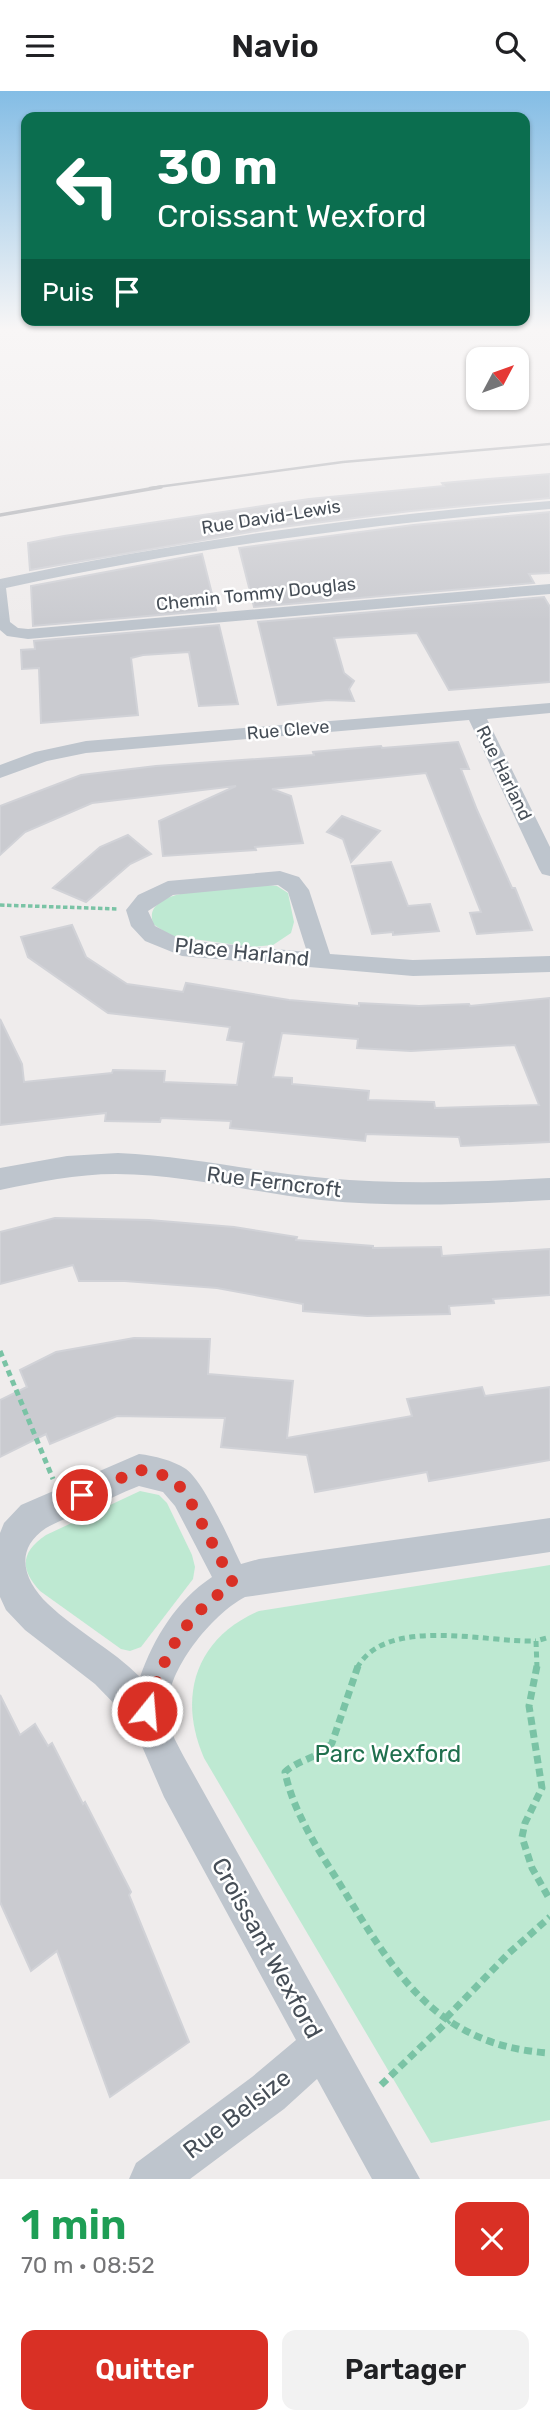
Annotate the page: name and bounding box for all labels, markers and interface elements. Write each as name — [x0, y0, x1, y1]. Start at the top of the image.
icon: menu — [21, 27, 59, 65]
text: Navio — [231, 27, 319, 65]
icon: search — [491, 27, 529, 65]
text: 30 m — [157, 138, 278, 196]
icon: left — [42, 140, 133, 231]
text: Croissant Wexford — [157, 197, 427, 235]
icon: arrive — [108, 273, 146, 311]
text: Puis — [42, 277, 94, 308]
north arrow — [466, 347, 528, 409]
map controls — [466, 347, 529, 410]
street label: Rue David-Lewis — [200, 495, 342, 539]
street label: Chemin Tommy Douglas — [155, 573, 357, 615]
street label: Rue Cleve — [246, 715, 330, 745]
street label: Rue Harland — [472, 722, 536, 824]
street label: Place Harland — [174, 932, 311, 971]
street label: Rue Ferncroft — [205, 1161, 343, 1202]
pin — [52, 1465, 112, 1525]
icon: arrive — [63, 1476, 101, 1514]
position arrow — [110, 1674, 184, 1748]
park label: Parc Wexford — [315, 1740, 461, 1768]
street label: Croissant Wexford — [206, 1853, 328, 2043]
street label: Rue Belsize — [178, 2063, 296, 2165]
text: 1 min — [21, 2200, 127, 2250]
button: close — [455, 2202, 529, 2276]
text: 70 m · 08:52 — [21, 2251, 155, 2279]
button: Quitter — [21, 2330, 268, 2410]
button: Partager — [282, 2330, 529, 2410]

